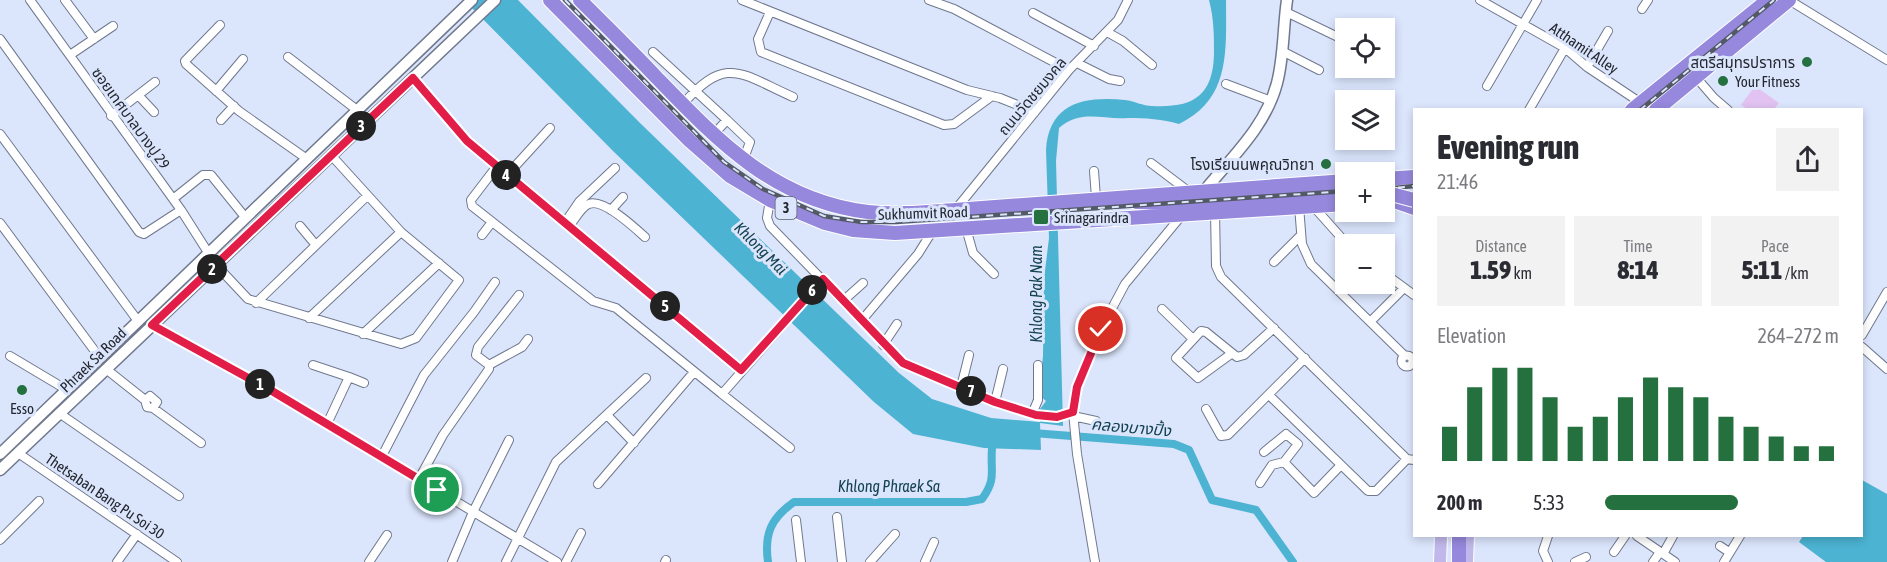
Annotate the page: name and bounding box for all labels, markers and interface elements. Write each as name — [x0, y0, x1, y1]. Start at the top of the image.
map controls — [1335, 18, 1395, 294]
button: locate — [1335, 18, 1395, 78]
street label: Atthamit Alley — [1547, 19, 1621, 77]
street label: ถนนวัดชยมงคล — [995, 54, 1069, 138]
place label: สตรีสมุทรปราการ — [1690, 54, 1795, 72]
marker: สตรีสมุทรปราการ — [1800, 55, 1814, 69]
street label: ซอยเทศบาลบางปู 29 — [88, 64, 173, 173]
place label: Your Fitness — [1735, 73, 1800, 90]
marker: Your Fitness — [1716, 74, 1730, 88]
button: layers — [1335, 90, 1395, 150]
pin: 3 — [346, 111, 376, 141]
text: 3 — [357, 117, 365, 135]
text: Evening run — [1437, 128, 1579, 166]
button: share — [1776, 128, 1839, 191]
place label: โรงเรียนนพคุณวิทยา — [1190, 156, 1314, 174]
marker: โรงเรียนนพคุณวิทยา — [1319, 157, 1333, 171]
pin: 4 — [491, 160, 521, 190]
button: + — [1335, 162, 1395, 222]
text: 4 — [502, 166, 510, 184]
text: 21:46 — [1437, 170, 1478, 193]
road number: 3 — [776, 197, 796, 219]
street label: Sukhumvit Road — [878, 203, 968, 223]
marker: Srinagarindra — [1032, 208, 1050, 226]
place label: Srinagarindra — [1054, 209, 1129, 226]
water label: Khlong Mai — [730, 218, 791, 279]
button: − — [1335, 234, 1395, 294]
text: Distance — [1475, 237, 1527, 255]
text: Time — [1623, 237, 1653, 255]
text: Pace — [1761, 237, 1789, 255]
water label: Khlong Pak Nam — [1027, 245, 1046, 343]
pin: 2 — [197, 254, 227, 284]
text: 1.59 — [1470, 255, 1511, 285]
text: 8:14 — [1617, 255, 1659, 285]
text: 5:11 — [1741, 255, 1783, 285]
text: 2 — [208, 260, 216, 278]
text: km — [1511, 264, 1532, 282]
text: /km — [1783, 264, 1809, 282]
pin: 6 — [797, 275, 827, 305]
text: 6 — [808, 281, 816, 299]
pin: 5 — [650, 291, 680, 321]
text: 5 — [661, 297, 669, 315]
pin — [1075, 303, 1126, 354]
icon: check — [1084, 312, 1117, 345]
street label: Phraek Sa Road — [56, 324, 130, 396]
text: Elevation — [1437, 324, 1506, 347]
text: 264–272 m — [1757, 324, 1839, 347]
pin: 1 — [245, 369, 275, 399]
text: 1 — [256, 375, 264, 393]
pin: 7 — [956, 376, 986, 406]
text: 7 — [967, 382, 975, 400]
marker: Esso — [15, 383, 29, 397]
place label: Esso — [10, 400, 34, 417]
water label: คลองบางปิ้ง — [1090, 414, 1173, 440]
street label: Thetsaban Bang Pu Soi 30 — [42, 450, 168, 542]
pin — [411, 464, 462, 515]
icon: arrive — [420, 473, 453, 506]
water label: Khlong Phraek Sa — [838, 477, 941, 496]
text: 200 m — [1437, 491, 1482, 514]
text: 5:33 — [1533, 491, 1565, 514]

